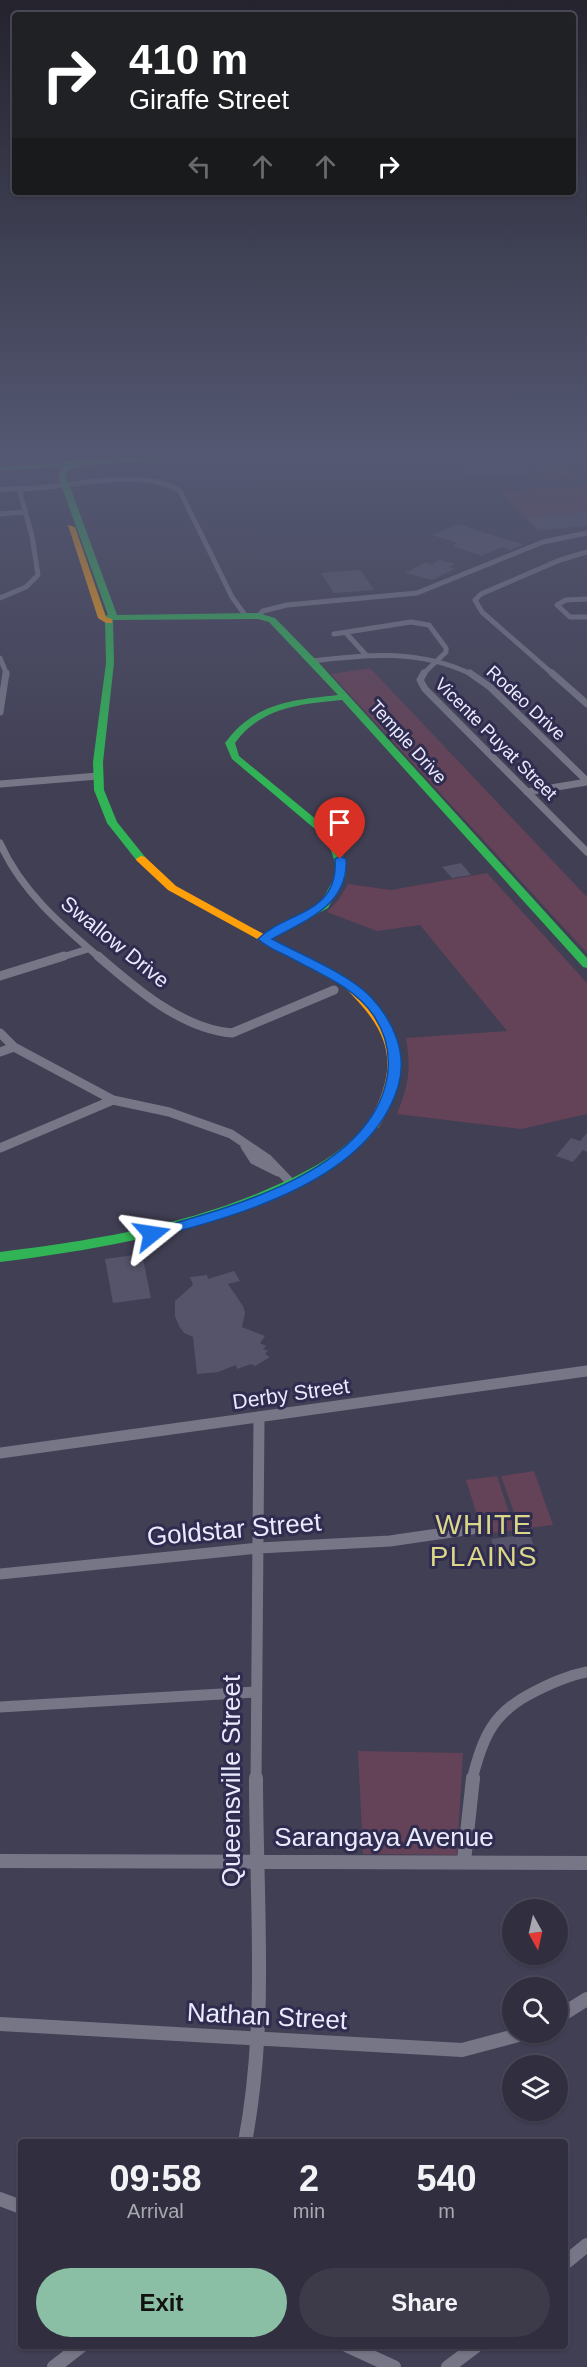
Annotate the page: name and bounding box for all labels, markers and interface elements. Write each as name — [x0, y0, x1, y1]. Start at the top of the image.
icon: right — [30, 36, 108, 114]
text: 410 m — [129, 36, 248, 83]
text: Giraffe Street — [129, 85, 289, 115]
icon: left — [183, 150, 216, 183]
icon: ahead — [246, 150, 279, 183]
icon: ahead — [309, 150, 342, 183]
icon: right — [372, 150, 405, 183]
street label: Rodeo Drive — [483, 662, 569, 744]
street label: Vicente Puyat Street — [431, 674, 561, 804]
street label: Temple Drive — [365, 696, 451, 788]
pin — [314, 797, 365, 859]
icon: arrive — [323, 806, 356, 839]
street label: Swallow Drive — [57, 891, 174, 992]
position arrow — [120, 1202, 184, 1266]
street label: Derby Street — [231, 1374, 351, 1413]
street label: Goldstar Street — [146, 1506, 323, 1552]
district label: WHITE PLAINS — [430, 1509, 538, 1572]
street label: Queensville Street — [216, 1674, 246, 1887]
street label: Sarangaya Avenue — [274, 1822, 494, 1852]
north arrow — [502, 1899, 568, 1965]
map controls — [502, 1899, 568, 2121]
button: search — [502, 1977, 568, 2043]
street label: Nathan Street — [186, 1997, 349, 2035]
button: layers — [502, 2055, 568, 2121]
text: 09:58 — [109, 2158, 201, 2199]
text: 2 — [299, 2158, 319, 2199]
text: 540 — [416, 2158, 477, 2199]
text: Arrival — [127, 2200, 184, 2222]
text: min — [293, 2200, 325, 2222]
text: m — [438, 2200, 455, 2222]
button: Exit — [36, 2268, 287, 2337]
button: Share — [299, 2268, 550, 2337]

